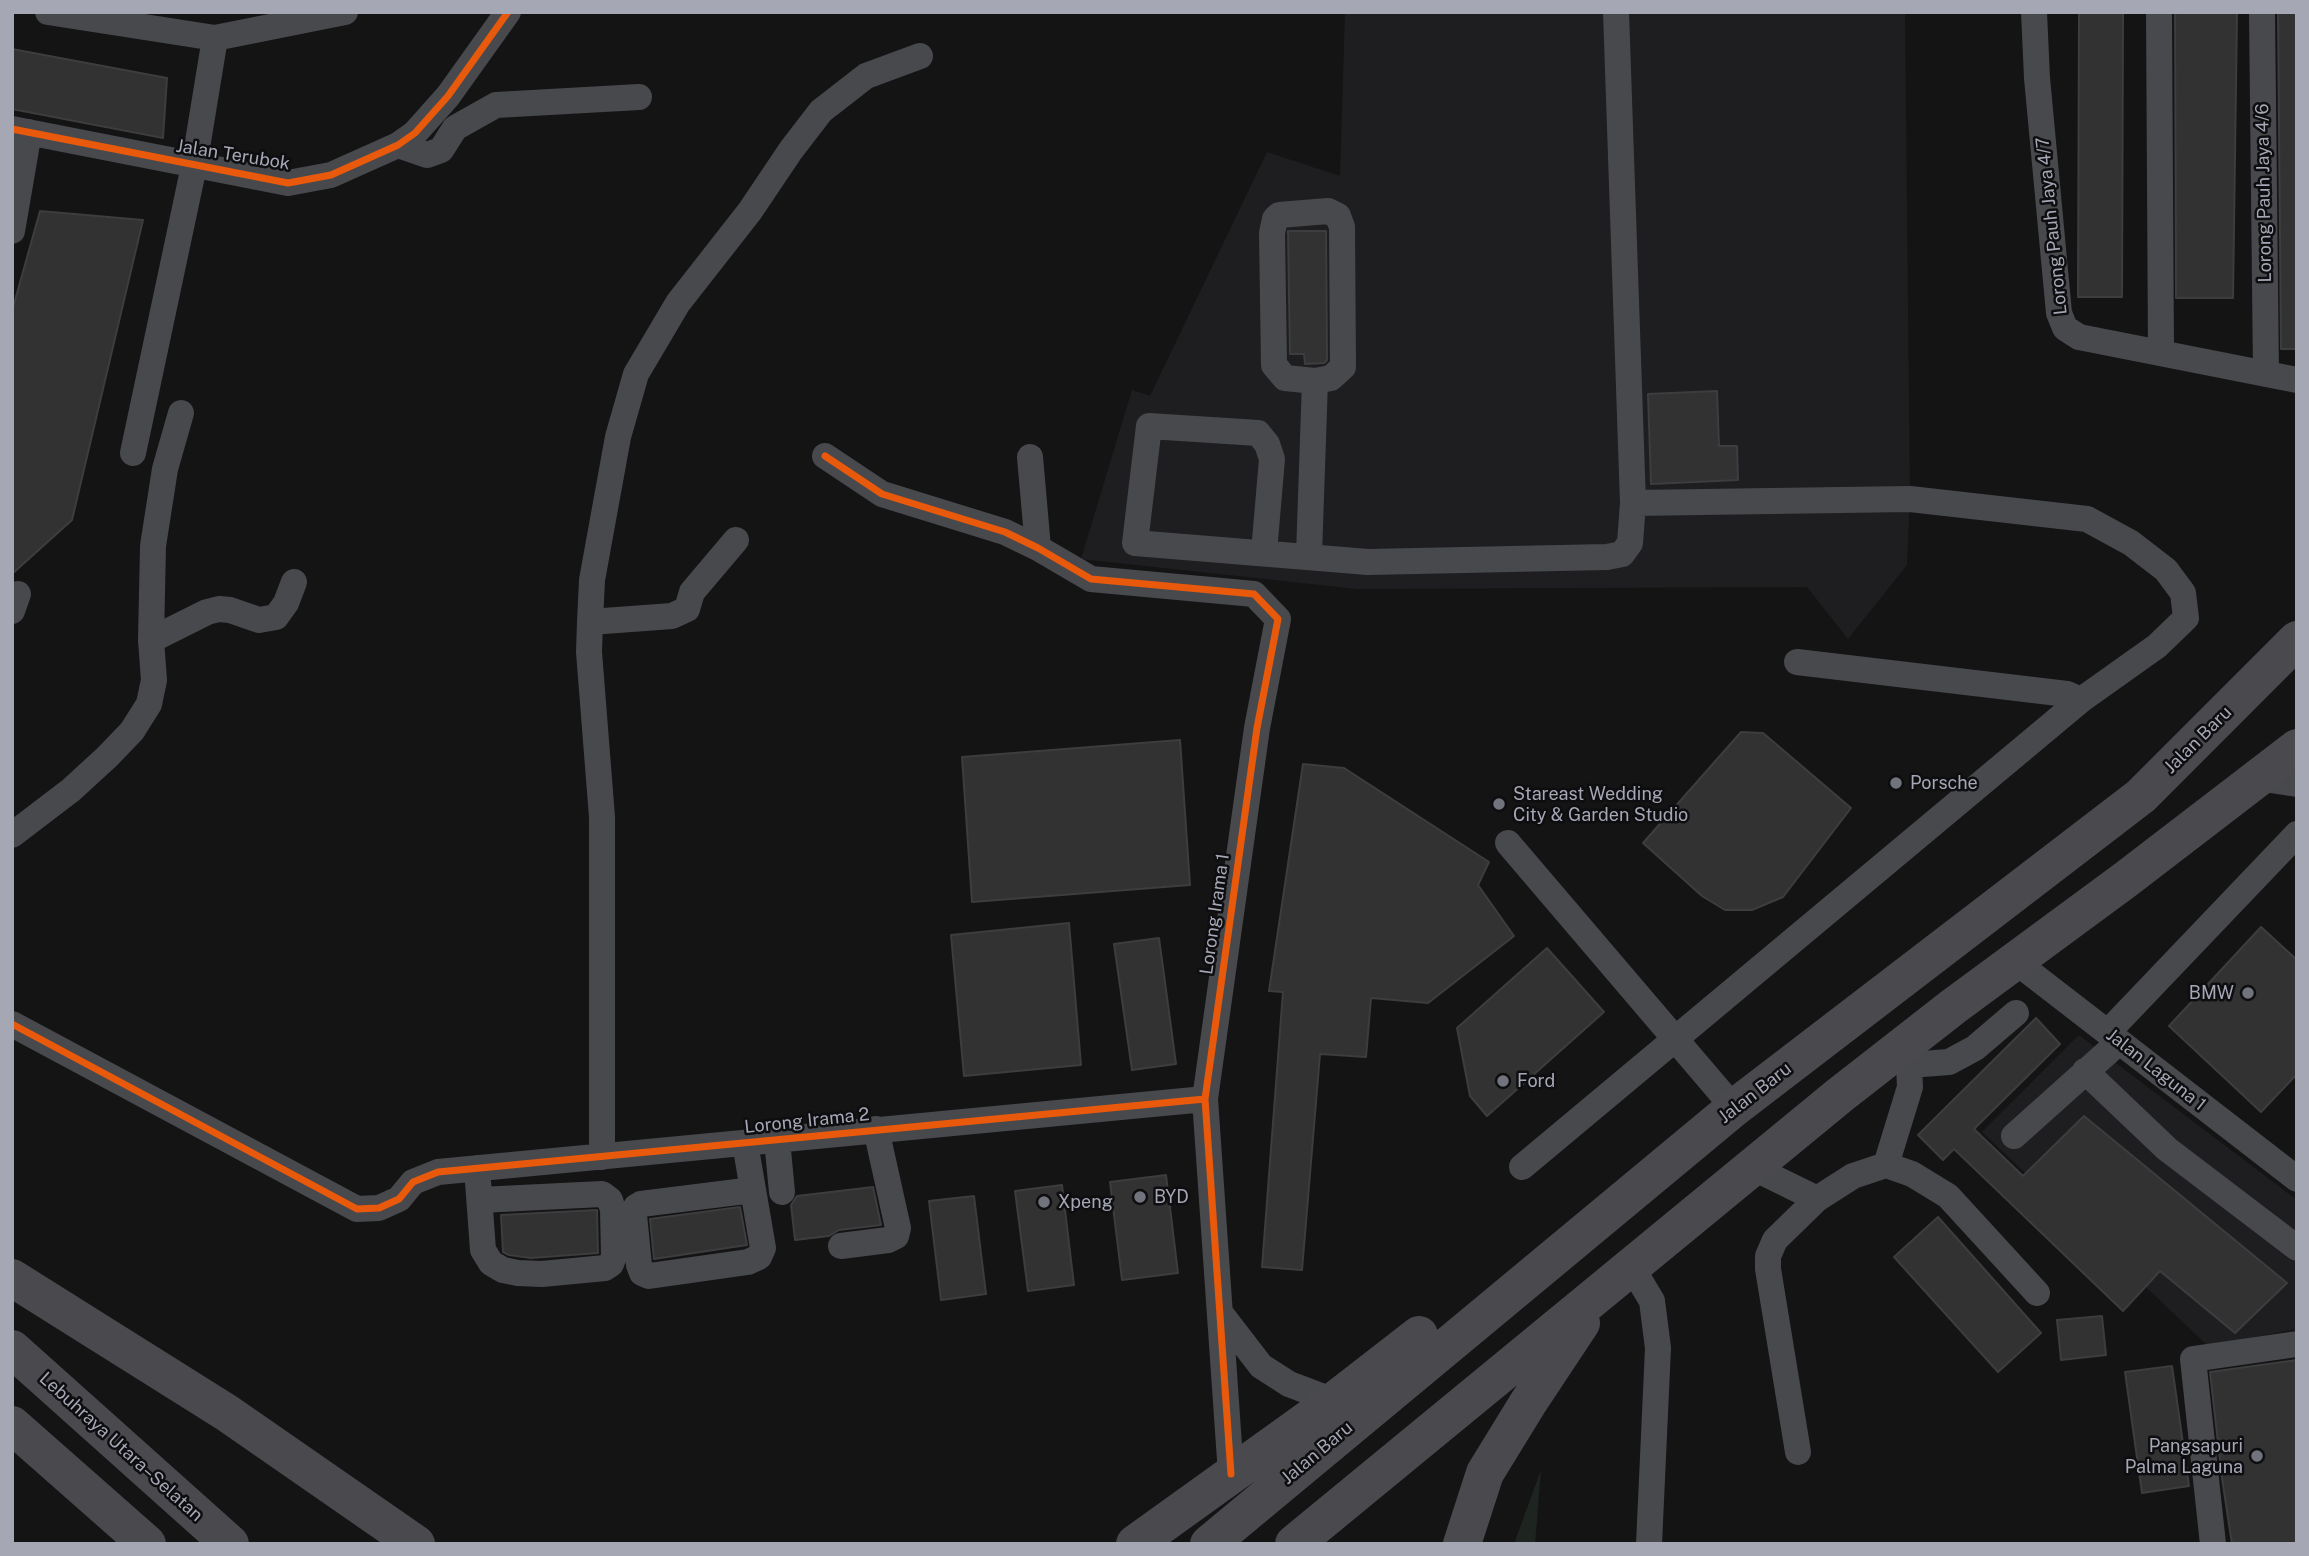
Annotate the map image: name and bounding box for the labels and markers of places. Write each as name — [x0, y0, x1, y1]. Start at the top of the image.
place label: Porsche — [1910, 772, 1978, 794]
marker: Porsche — [1888, 775, 1904, 791]
place label: Stareast Wedding City & Garden Studio — [1513, 783, 1688, 826]
marker: Stareast Wedding City & Garden Studio — [1491, 796, 1507, 812]
place label: BMW — [2189, 982, 2234, 1004]
marker: BMW — [2240, 985, 2256, 1001]
place label: Ford — [1517, 1070, 1555, 1092]
marker: Ford — [1495, 1073, 1511, 1089]
place label: BYD — [1154, 1186, 1189, 1208]
marker: BYD — [1132, 1189, 1148, 1205]
place label: Xpeng — [1058, 1191, 1113, 1213]
marker: Xpeng — [1036, 1194, 1052, 1210]
place label: Pangsapuri Palma Laguna — [2125, 1435, 2243, 1478]
marker: Pangsapuri Palma Laguna — [2249, 1448, 2265, 1464]

